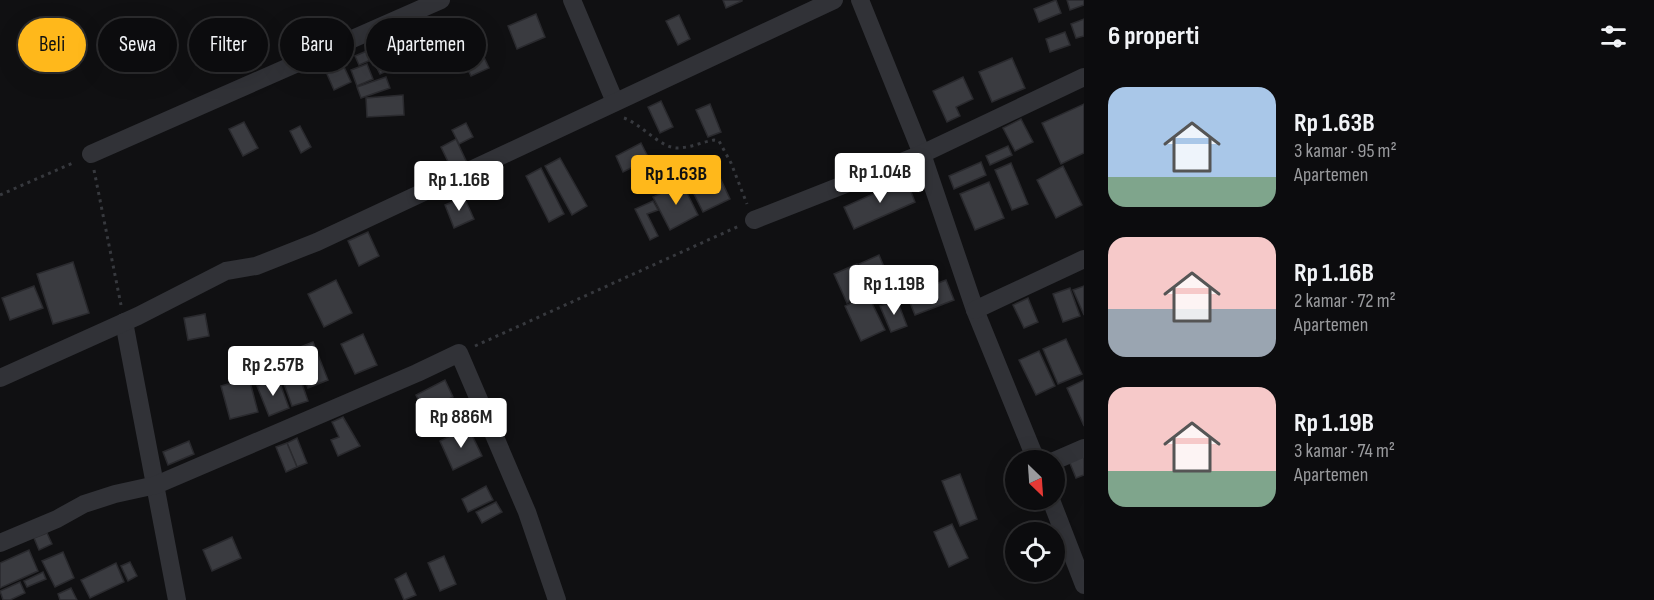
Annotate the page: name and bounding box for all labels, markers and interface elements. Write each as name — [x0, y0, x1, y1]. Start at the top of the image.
chip: Beli — [18, 18, 86, 72]
chip: Sewa — [98, 18, 177, 72]
chip: Filter — [189, 18, 268, 72]
chip: Baru — [280, 18, 354, 72]
chip: Apartemen — [366, 18, 486, 72]
icon: filters — [1597, 20, 1630, 53]
text: 6 properti — [1108, 21, 1199, 52]
text: Rp 1.63B — [1294, 108, 1375, 139]
icon: home — [1156, 111, 1228, 183]
text: 3 kamar · 95 m² — [1294, 139, 1397, 163]
pin: Rp 1.04B — [818, 153, 942, 204]
pin: Rp 1.63B — [614, 155, 738, 206]
text: Rp 1.04B — [849, 160, 911, 184]
pin: Rp 1.16B — [397, 161, 521, 212]
text: Rp 1.63B — [645, 162, 707, 186]
text: Apartemen — [1294, 163, 1368, 187]
text: Rp 1.16B — [428, 168, 490, 192]
text: Rp 1.16B — [1294, 258, 1374, 289]
icon: home — [1156, 261, 1228, 333]
pin: Rp 1.19B — [832, 265, 956, 316]
text: Rp 1.19B — [863, 272, 925, 296]
text: 2 kamar · 72 m² — [1294, 289, 1396, 313]
text: Apartemen — [1294, 313, 1368, 337]
pin: Rp 2.57B — [211, 346, 335, 397]
text: Rp 2.57B — [242, 353, 304, 377]
pin: Rp 886M — [406, 398, 516, 449]
text: Rp 886M — [430, 405, 492, 429]
text: Rp 1.19B — [1294, 408, 1374, 439]
icon: home — [1156, 411, 1228, 483]
text: 3 kamar · 74 m² — [1294, 439, 1395, 463]
north arrow — [1005, 450, 1065, 510]
map controls — [1005, 450, 1065, 582]
text: Apartemen — [1294, 463, 1368, 487]
button: locate — [1005, 522, 1065, 582]

